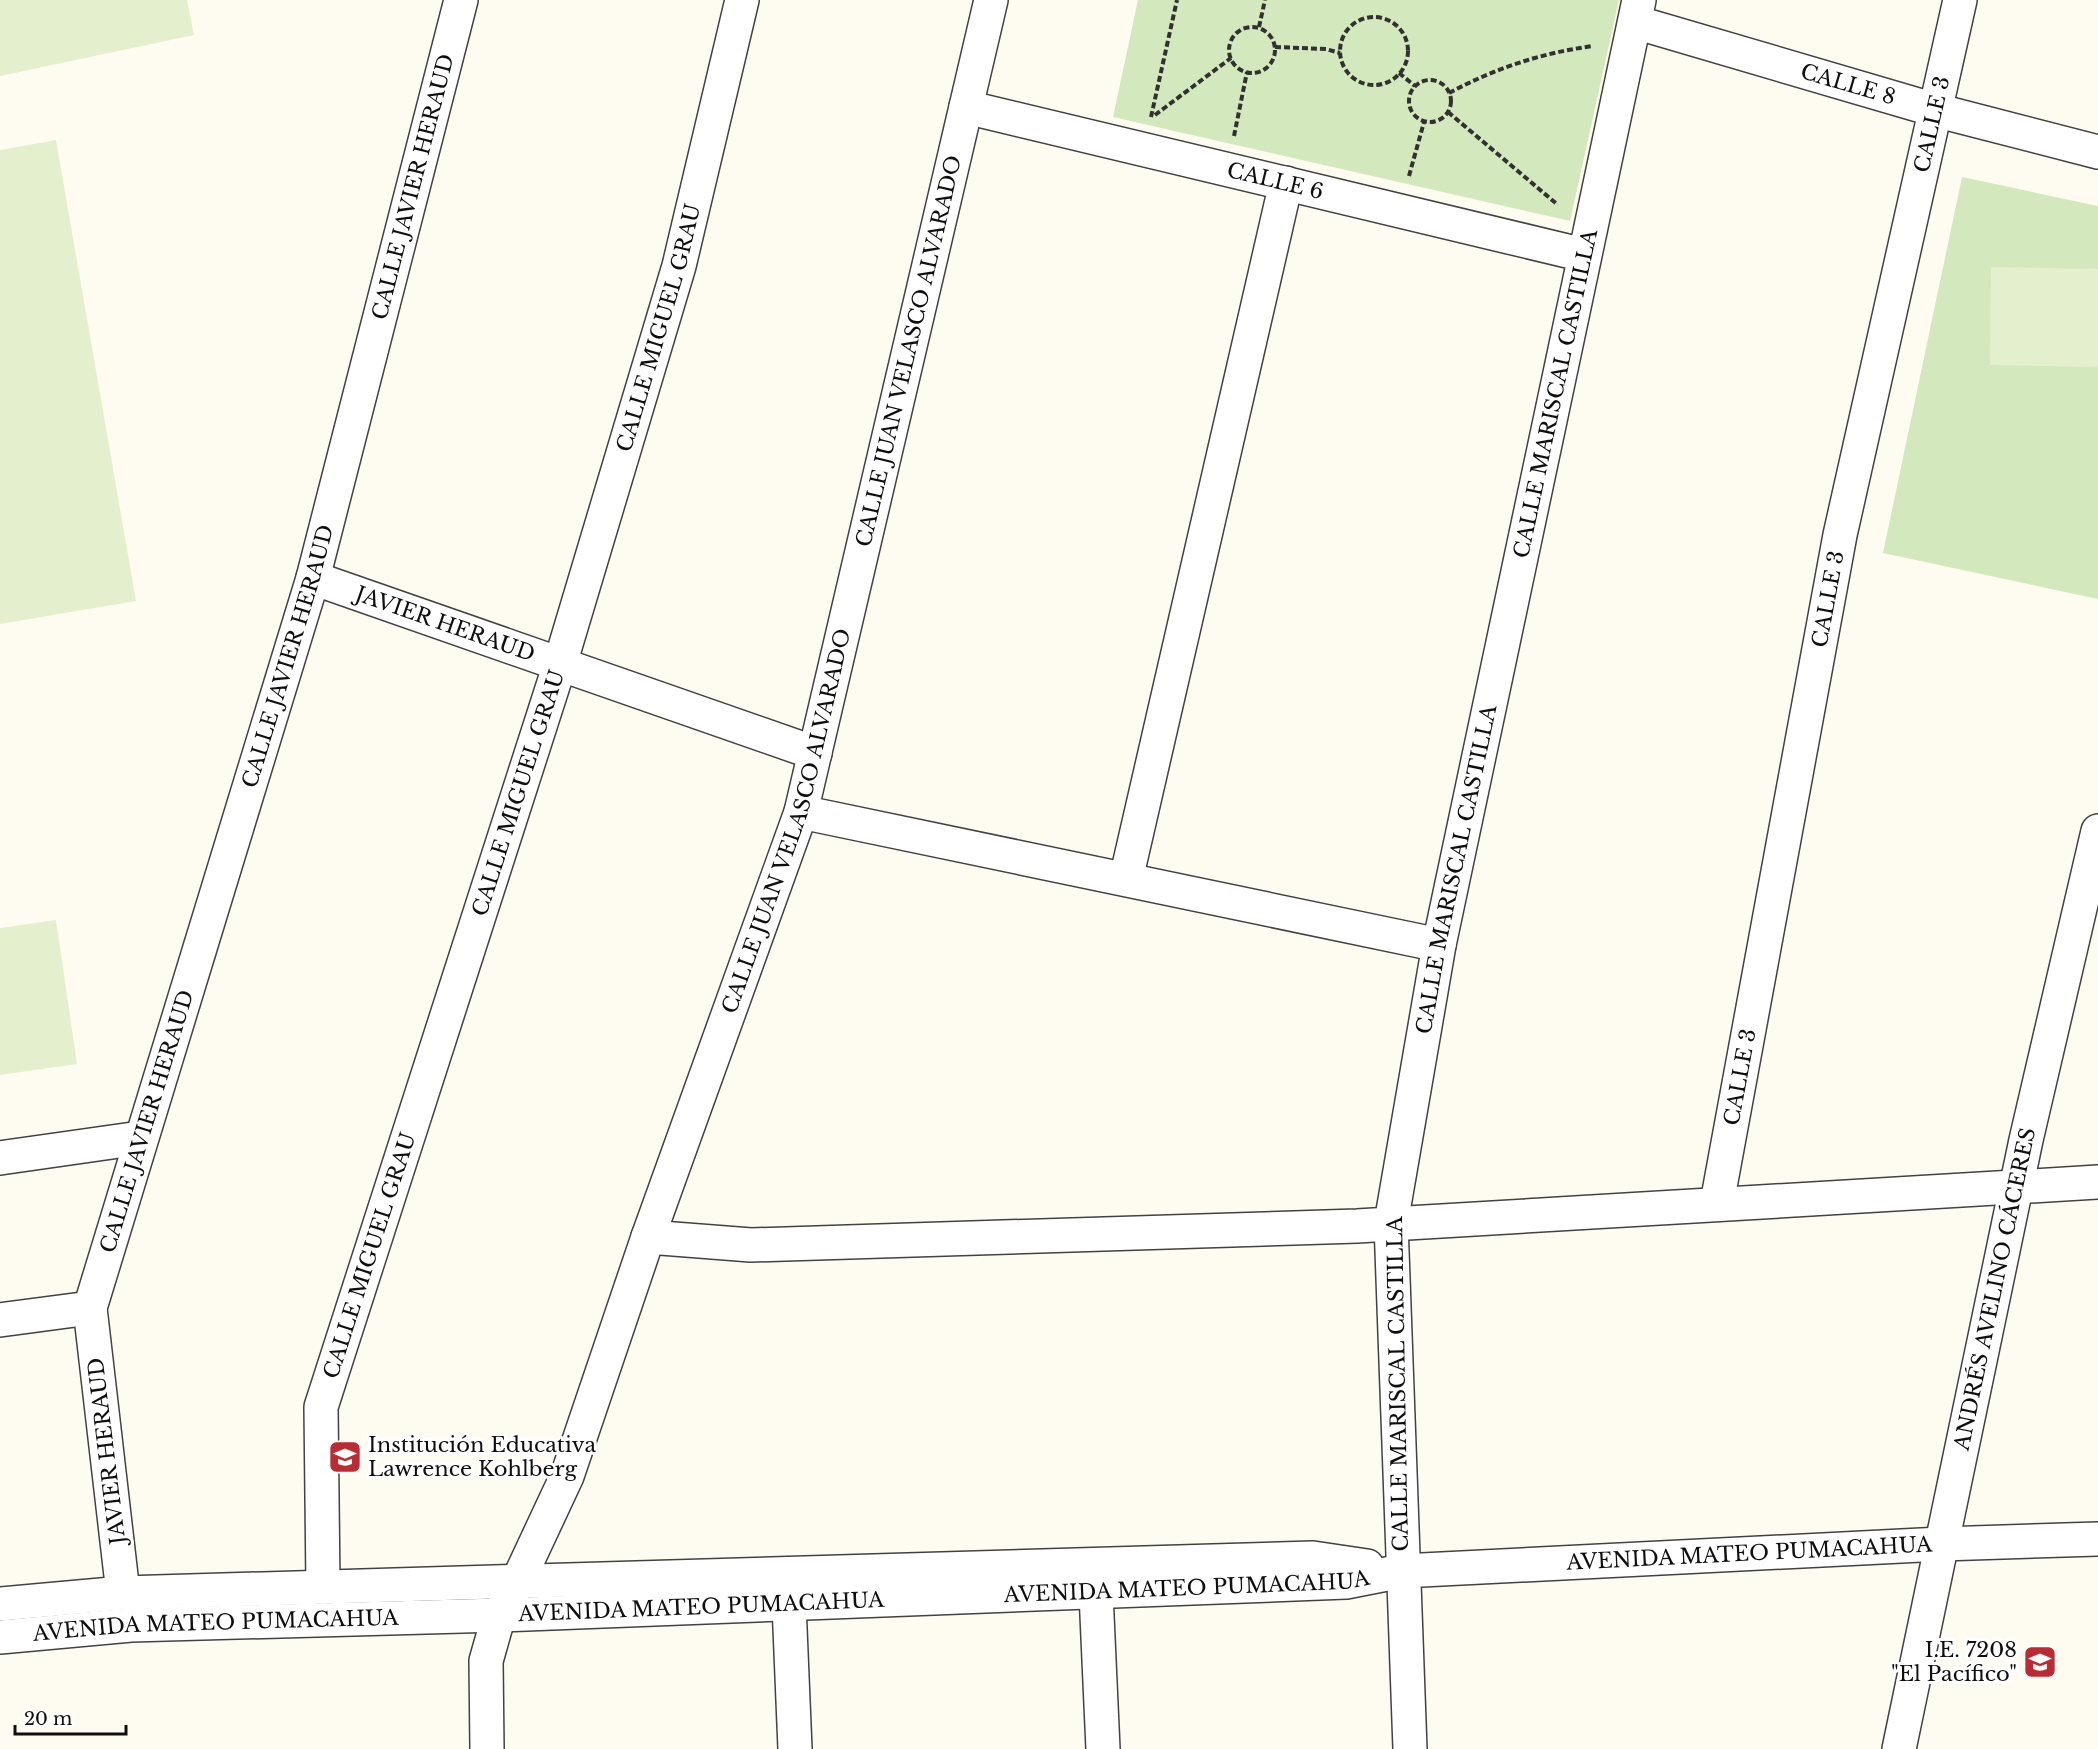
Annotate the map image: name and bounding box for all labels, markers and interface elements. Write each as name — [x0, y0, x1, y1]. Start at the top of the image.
street label: CALLE JAVIER HERAUD — [367, 51, 460, 322]
street label: CALLE 8 — [1798, 58, 1899, 111]
street label: CALLE 3 — [1909, 74, 1955, 175]
street label: CALLE JUAN VELASCO ALVARADO — [850, 153, 967, 549]
street label: CALLE 6 — [1224, 157, 1326, 205]
street label: CALLE MIGUEL GRAU — [611, 201, 706, 455]
street label: CALLE MARISCAL CASTILLA — [1508, 226, 1603, 560]
street label: CALLE JAVIER HERAUD — [237, 522, 339, 791]
street label: CALLE 3 — [1807, 549, 1850, 650]
street label: JAVIER HERAUD — [349, 580, 538, 667]
street label: CALLE JUAN VELASCO ALVARADO — [717, 626, 856, 1017]
street label: CALLE MIGUEL GRAU — [467, 667, 570, 919]
street label: CALLE MARISCAL CASTILLA — [1411, 702, 1503, 1036]
street label: CALLE JAVIER HERAUD — [95, 987, 199, 1256]
street label: CALLE 3 — [1719, 1027, 1762, 1128]
street label: ANDRÉS AVELINO CÁCERES — [1948, 1125, 2041, 1454]
street label: CALLE MIGUEL GRAU — [318, 1129, 421, 1382]
street label: CALLE MARISCAL CASTILLA — [1382, 1215, 1414, 1552]
street label: JAVIER HERAUD — [83, 1356, 132, 1549]
place label: Institución Educativa Lawrence Kohlberg — [368, 1432, 596, 1482]
school or university icon: Institución Educativa Lawrence Kohlberg — [327, 1439, 363, 1475]
street label: AVENIDA MATEO PUMACAHUA — [1565, 1531, 1933, 1576]
street label: AVENIDA MATEO PUMACAHUA — [1002, 1565, 1373, 1608]
street label: AVENIDA MATEO PUMACAHUA — [517, 1587, 885, 1627]
street label: AVENIDA MATEO PUMACAHUA — [31, 1605, 400, 1647]
place label: I.E. 7208 "El Pacífico" — [1891, 1637, 2017, 1687]
school or university icon: I.E. 7208 "El Pacífico" — [2022, 1644, 2058, 1680]
scale bar — [15, 1698, 126, 1736]
text: 20 m — [24, 1708, 72, 1730]

